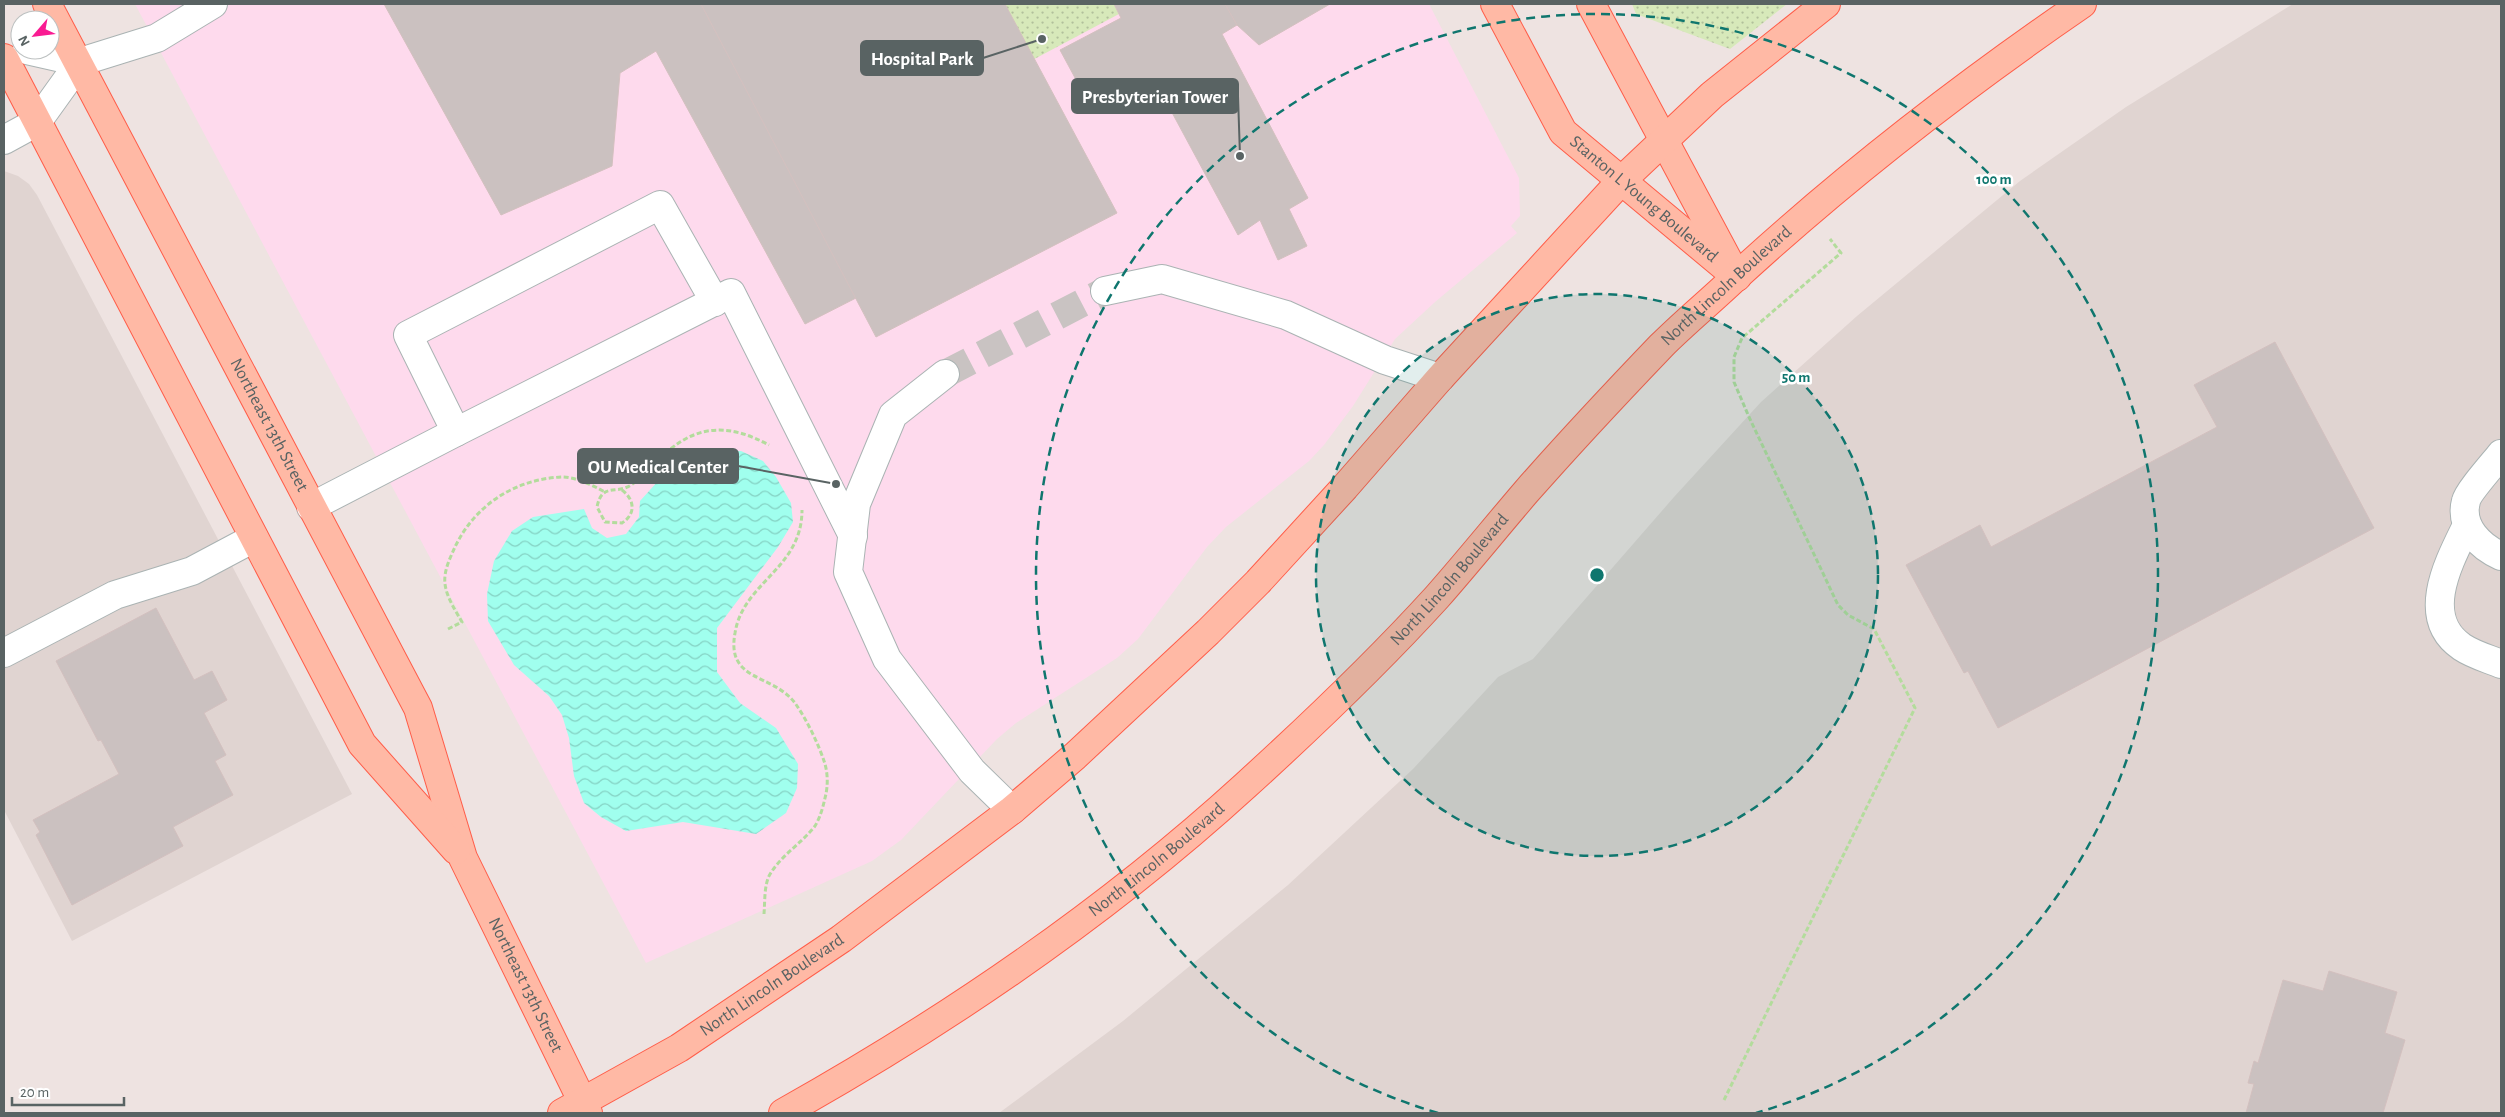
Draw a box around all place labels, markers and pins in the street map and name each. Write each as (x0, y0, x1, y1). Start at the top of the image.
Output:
callout: Hospital Park (861, 41, 983, 75)
callout: Presbyterian Tower (1072, 79, 1238, 113)
callout: OU Medical Center (578, 449, 738, 483)
centre of rings (1588, 566, 1606, 584)

